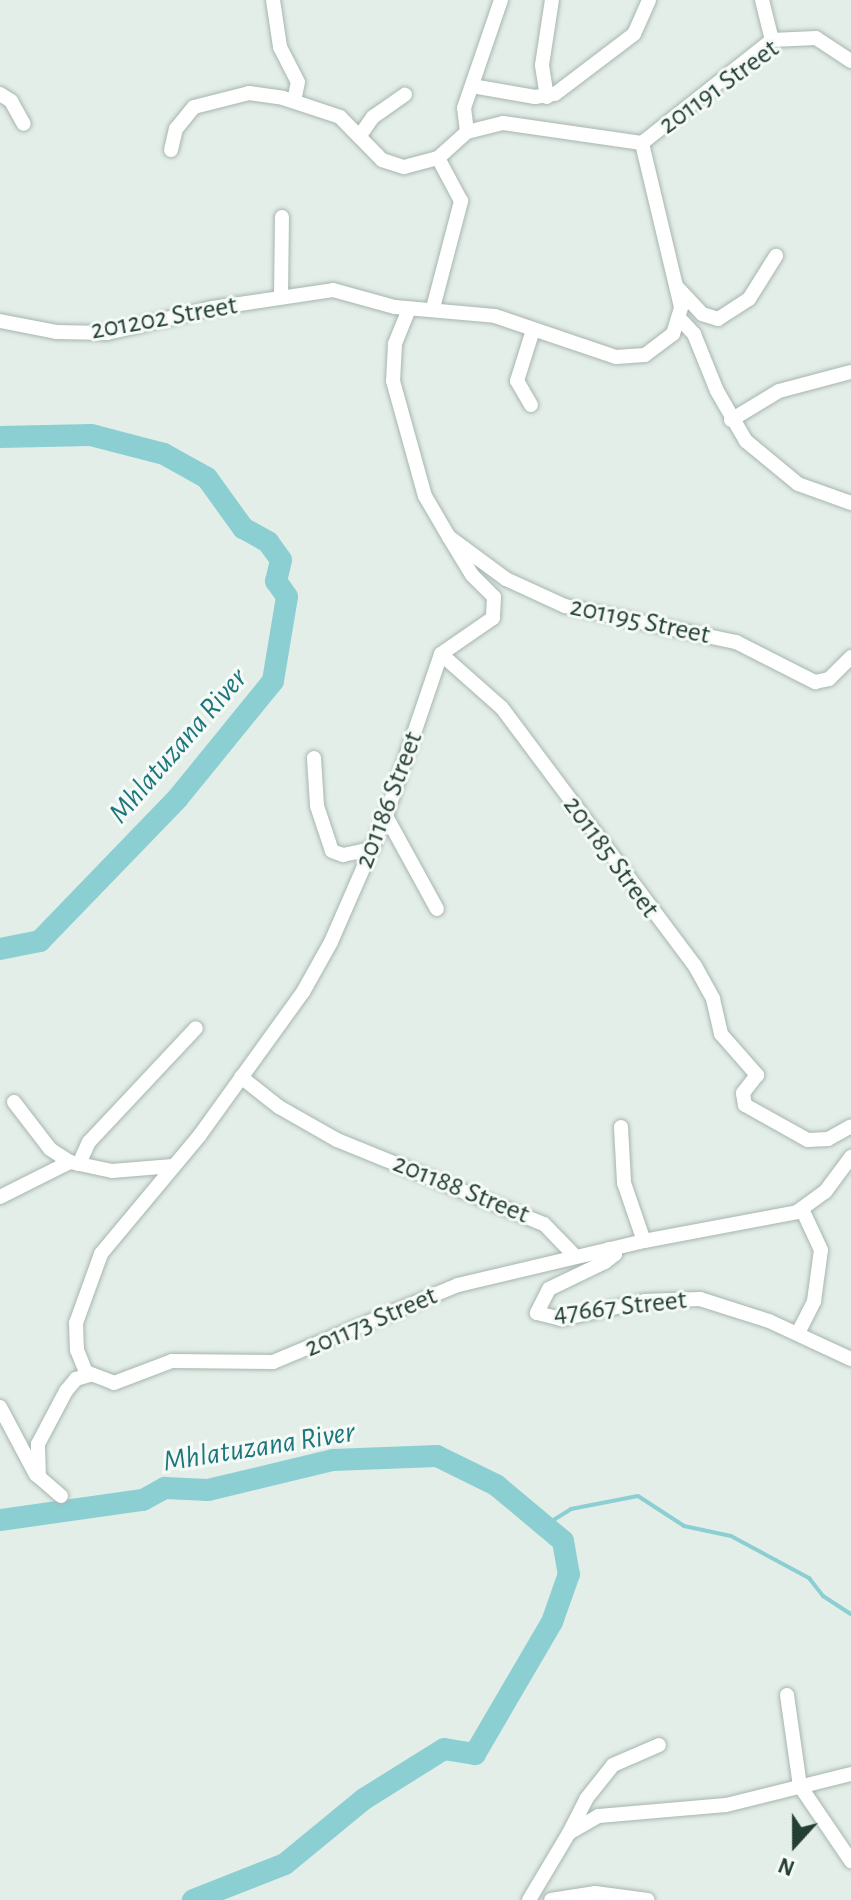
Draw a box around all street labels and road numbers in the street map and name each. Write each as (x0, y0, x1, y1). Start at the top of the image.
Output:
street label: 201191 Street (652, 32, 786, 142)
street label: 201202 Street (88, 289, 240, 347)
street label: 201195 Street (567, 590, 713, 652)
street label: 201186 Street (348, 727, 430, 873)
street label: 201185 Street (556, 790, 666, 924)
street label: 201188 Street (388, 1146, 534, 1232)
street label: 201173 Street (300, 1279, 442, 1365)
street label: 47667 Street (552, 1283, 688, 1331)

